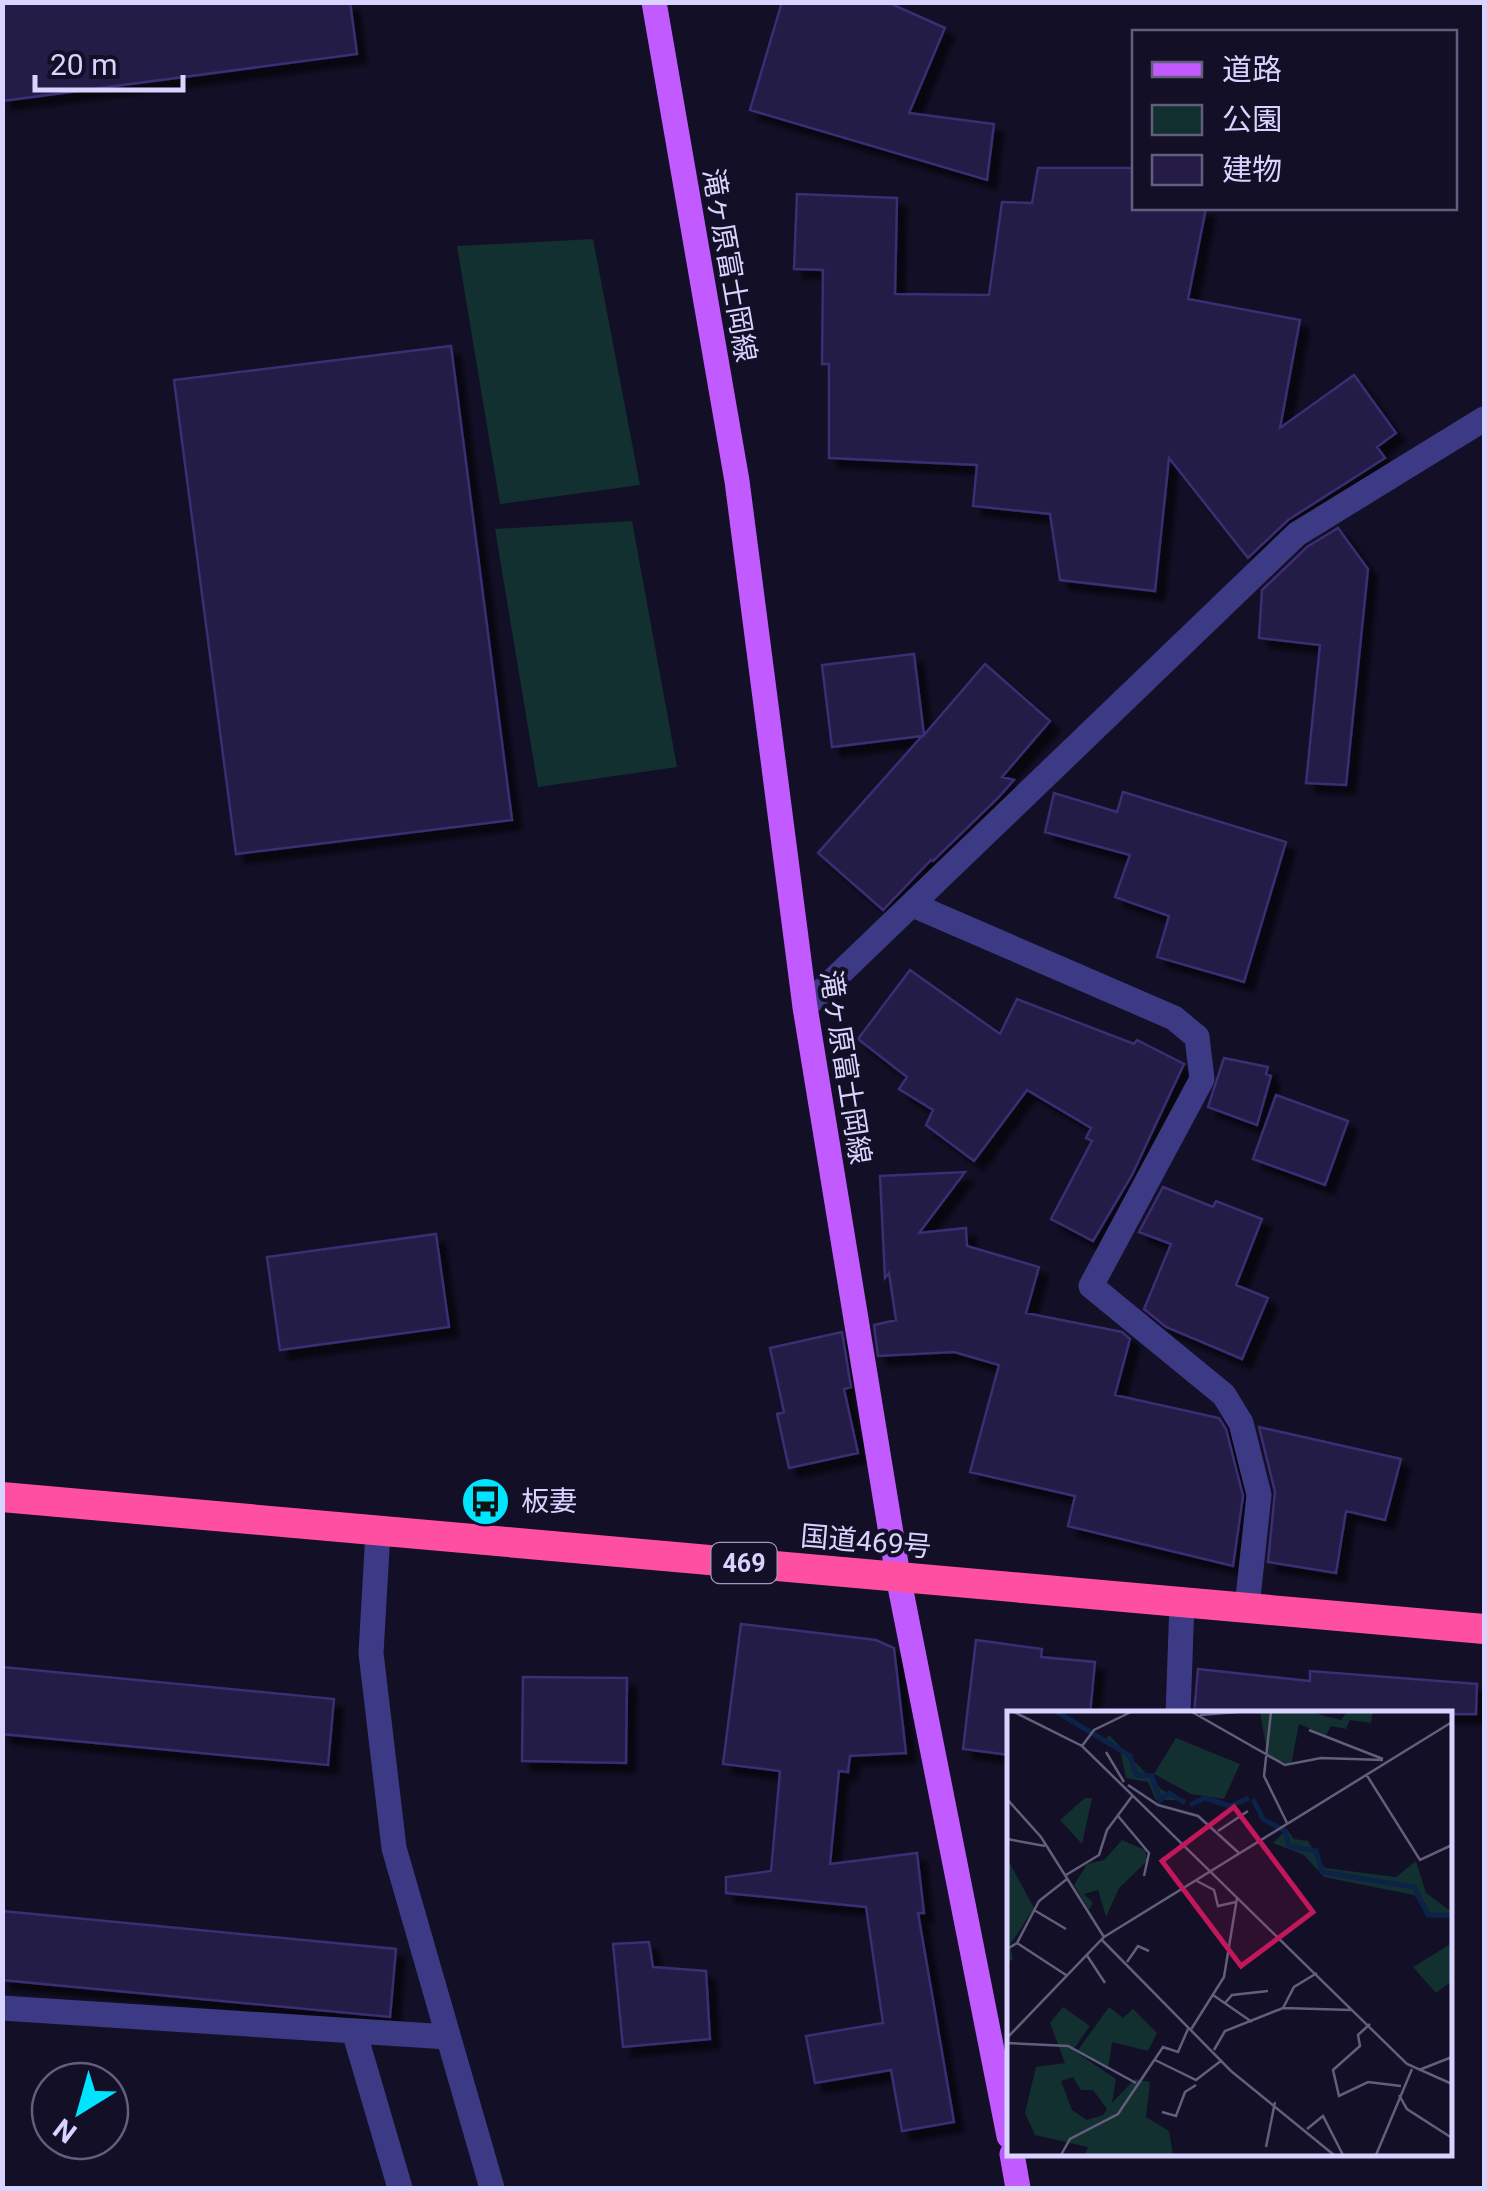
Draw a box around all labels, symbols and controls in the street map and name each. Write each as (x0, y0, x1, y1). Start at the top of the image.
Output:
scale bar (35, 30, 182, 92)
legend (1132, 30, 1457, 210)
text: 20 m (50, 47, 117, 82)
text: 道路 (1222, 52, 1282, 87)
text: 公園 (1222, 102, 1282, 137)
text: 建物 (1222, 152, 1282, 187)
street label: 滝ヶ原富士岡線 (696, 166, 763, 364)
street label: 滝ヶ原富士岡線 (814, 968, 877, 1166)
bus stop icon: 板妻 (460, 1475, 512, 1527)
place label: 板妻 (521, 1485, 577, 1518)
street label: 国道469号 (799, 1519, 933, 1564)
road number: 469 (712, 1543, 776, 1583)
inset map (1007, 1711, 1452, 2156)
north arrow (30, 2061, 130, 2161)
text: N (47, 2111, 83, 2150)

